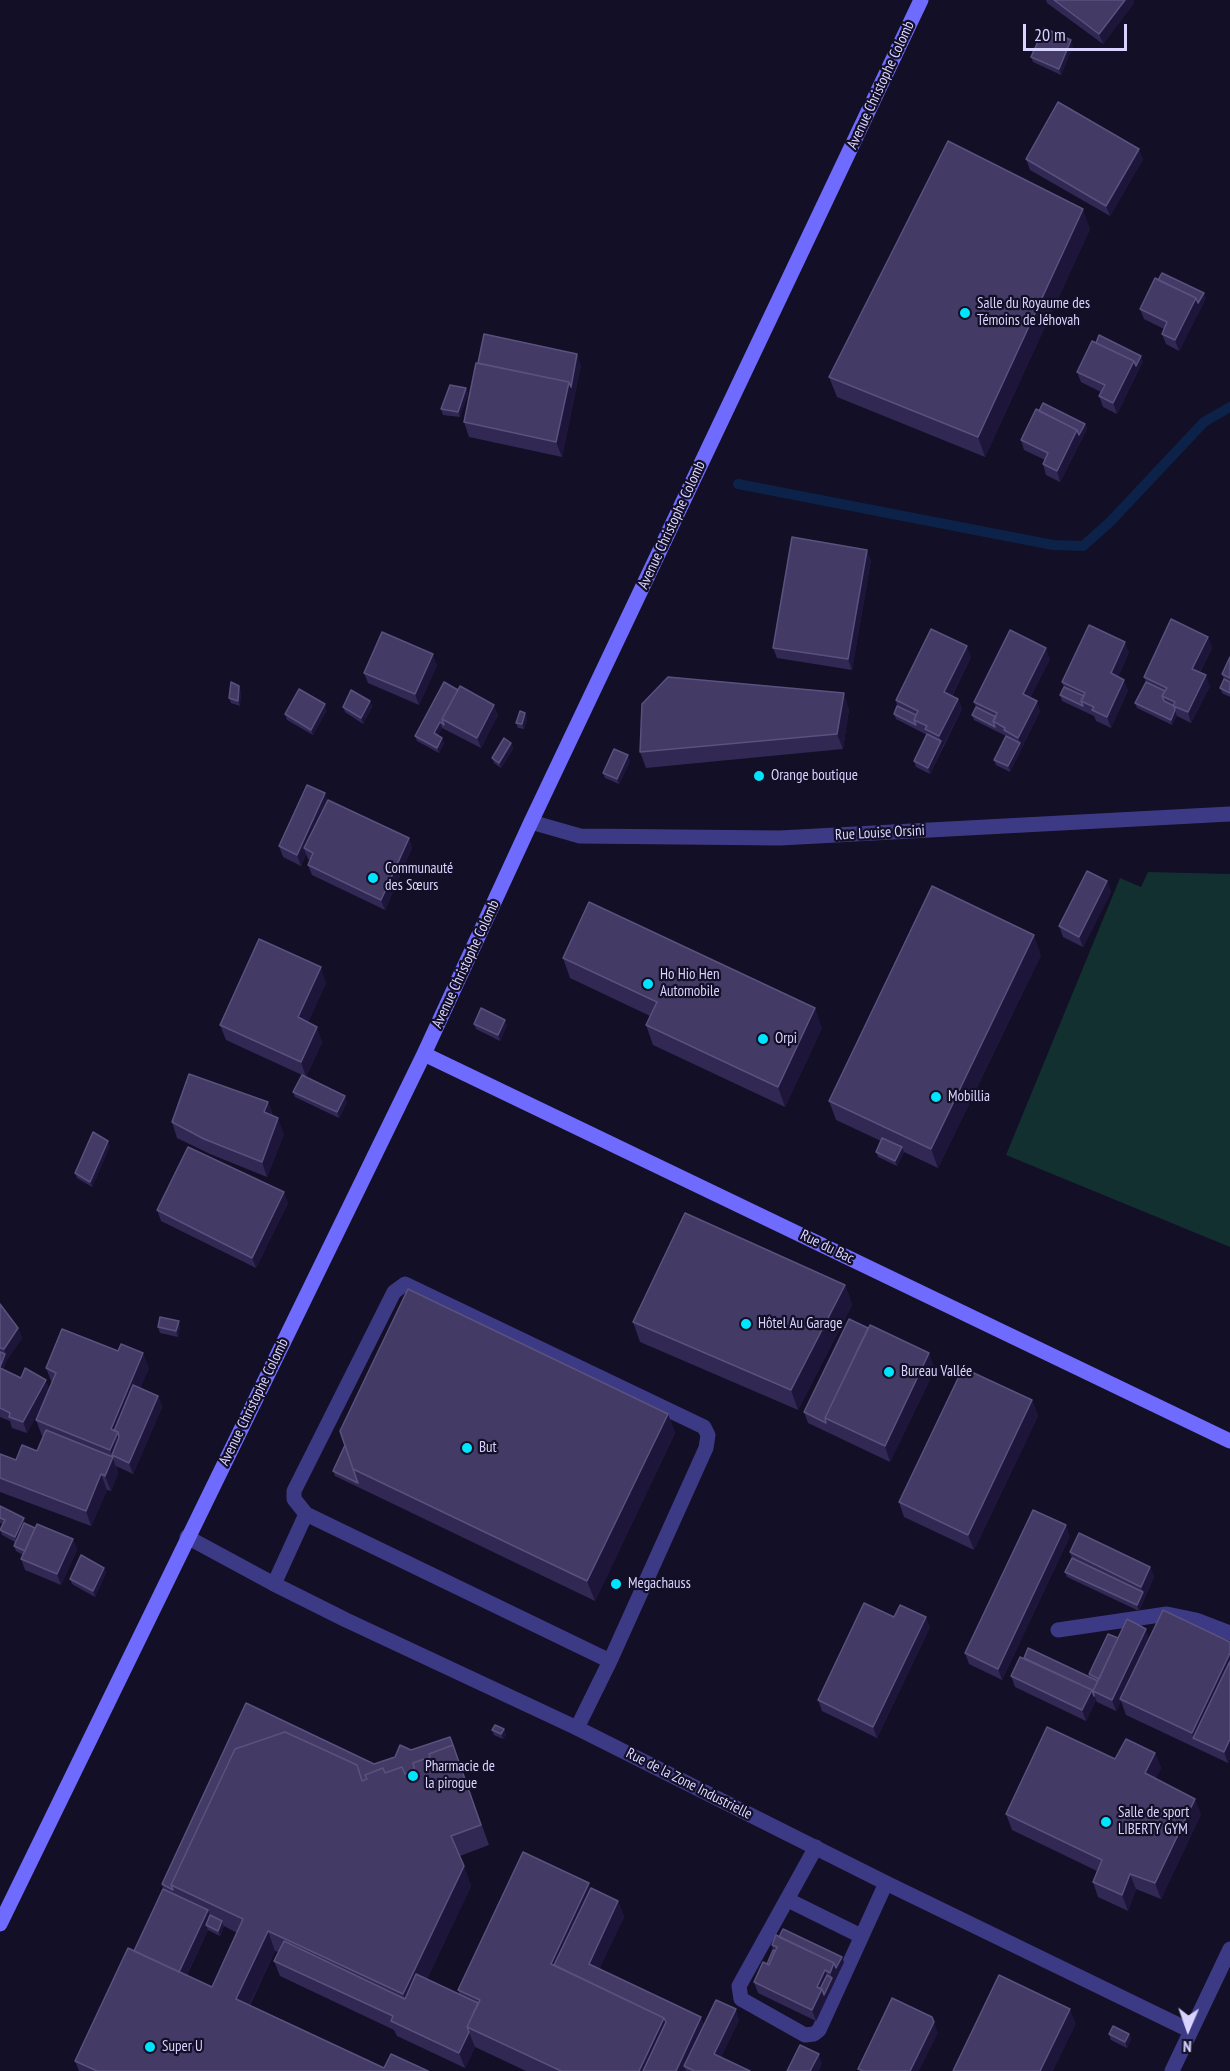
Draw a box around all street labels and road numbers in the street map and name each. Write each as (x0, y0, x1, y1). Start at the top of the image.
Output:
street label: Avenue Christophe Colomb (843, 18, 919, 152)
street label: Avenue Christophe Colomb (634, 458, 710, 592)
street label: Rue Louise Orsini (835, 822, 925, 844)
street label: Avenue Christophe Colomb (428, 897, 504, 1031)
street label: Rue du Bac (797, 1226, 857, 1268)
street label: Avenue Christophe Colomb (215, 1336, 293, 1468)
street label: Rue de la Zone Industrielle (623, 1744, 755, 1824)

